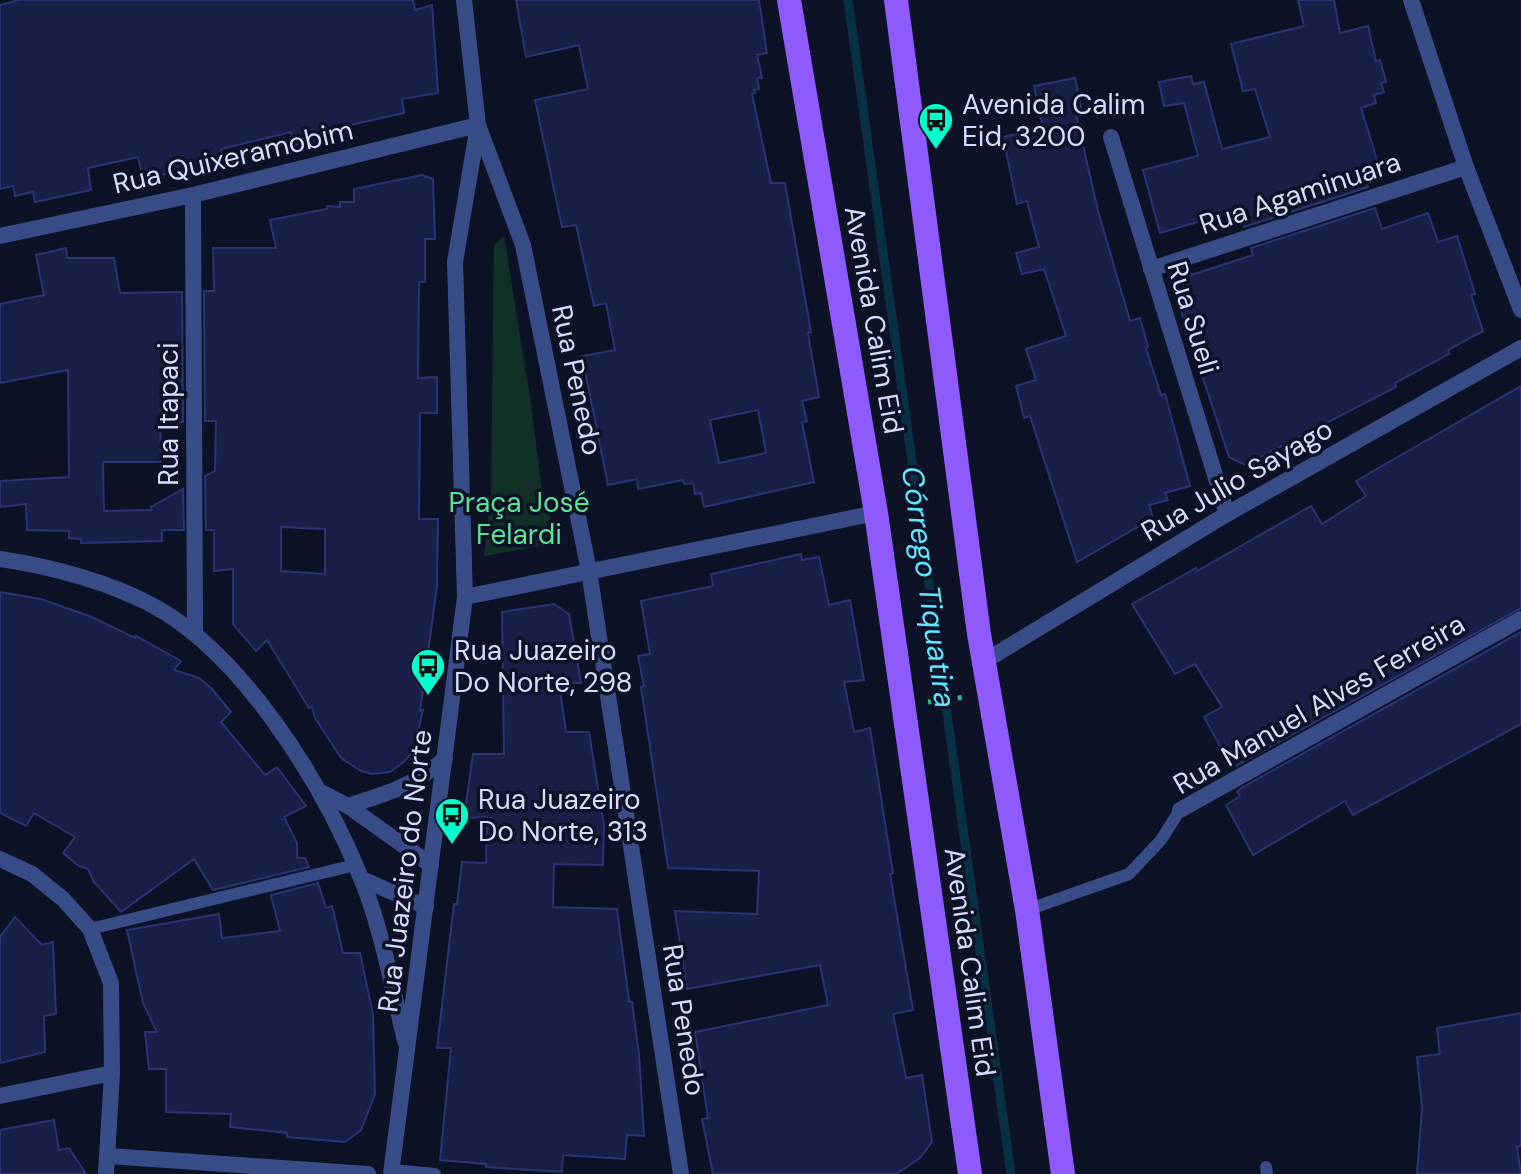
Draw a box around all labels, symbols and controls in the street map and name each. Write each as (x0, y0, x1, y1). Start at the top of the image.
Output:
place label: Avenida Calim Eid, 3200 (962, 86, 1145, 155)
bus stop icon: Avenida Calim Eid, 3200 (917, 101, 955, 151)
street label: Rua Quixeramobim (109, 111, 357, 203)
street label: Rua Agaminuara (1195, 143, 1405, 243)
street label: Avenida Calim Eid (836, 203, 912, 437)
street label: Rua Sueli (1158, 257, 1228, 379)
street label: Rua Penedo (543, 301, 611, 459)
street label: Rua Itapaci (150, 342, 187, 486)
street label: Rua Julio Sayago (1135, 410, 1339, 550)
water label: Córrego Tiquatira (893, 464, 965, 710)
park label: Praça José Felardi (448, 484, 590, 553)
street label: Rua Manuel Alves Ferreira (1166, 605, 1472, 803)
place label: Rua Juazeiro Do Norte, 298 (454, 632, 633, 701)
bus stop icon: Rua Juazeiro Do Norte, 298 (409, 647, 447, 697)
street label: Rua Juazeiro do Norte (369, 728, 441, 1014)
place label: Rua Juazeiro Do Norte, 313 (478, 781, 648, 850)
bus stop icon: Rua Juazeiro Do Norte, 313 (433, 796, 471, 846)
street label: Avenida Calim Eid (936, 845, 1004, 1079)
street label: Rua Penedo (654, 942, 714, 1098)

